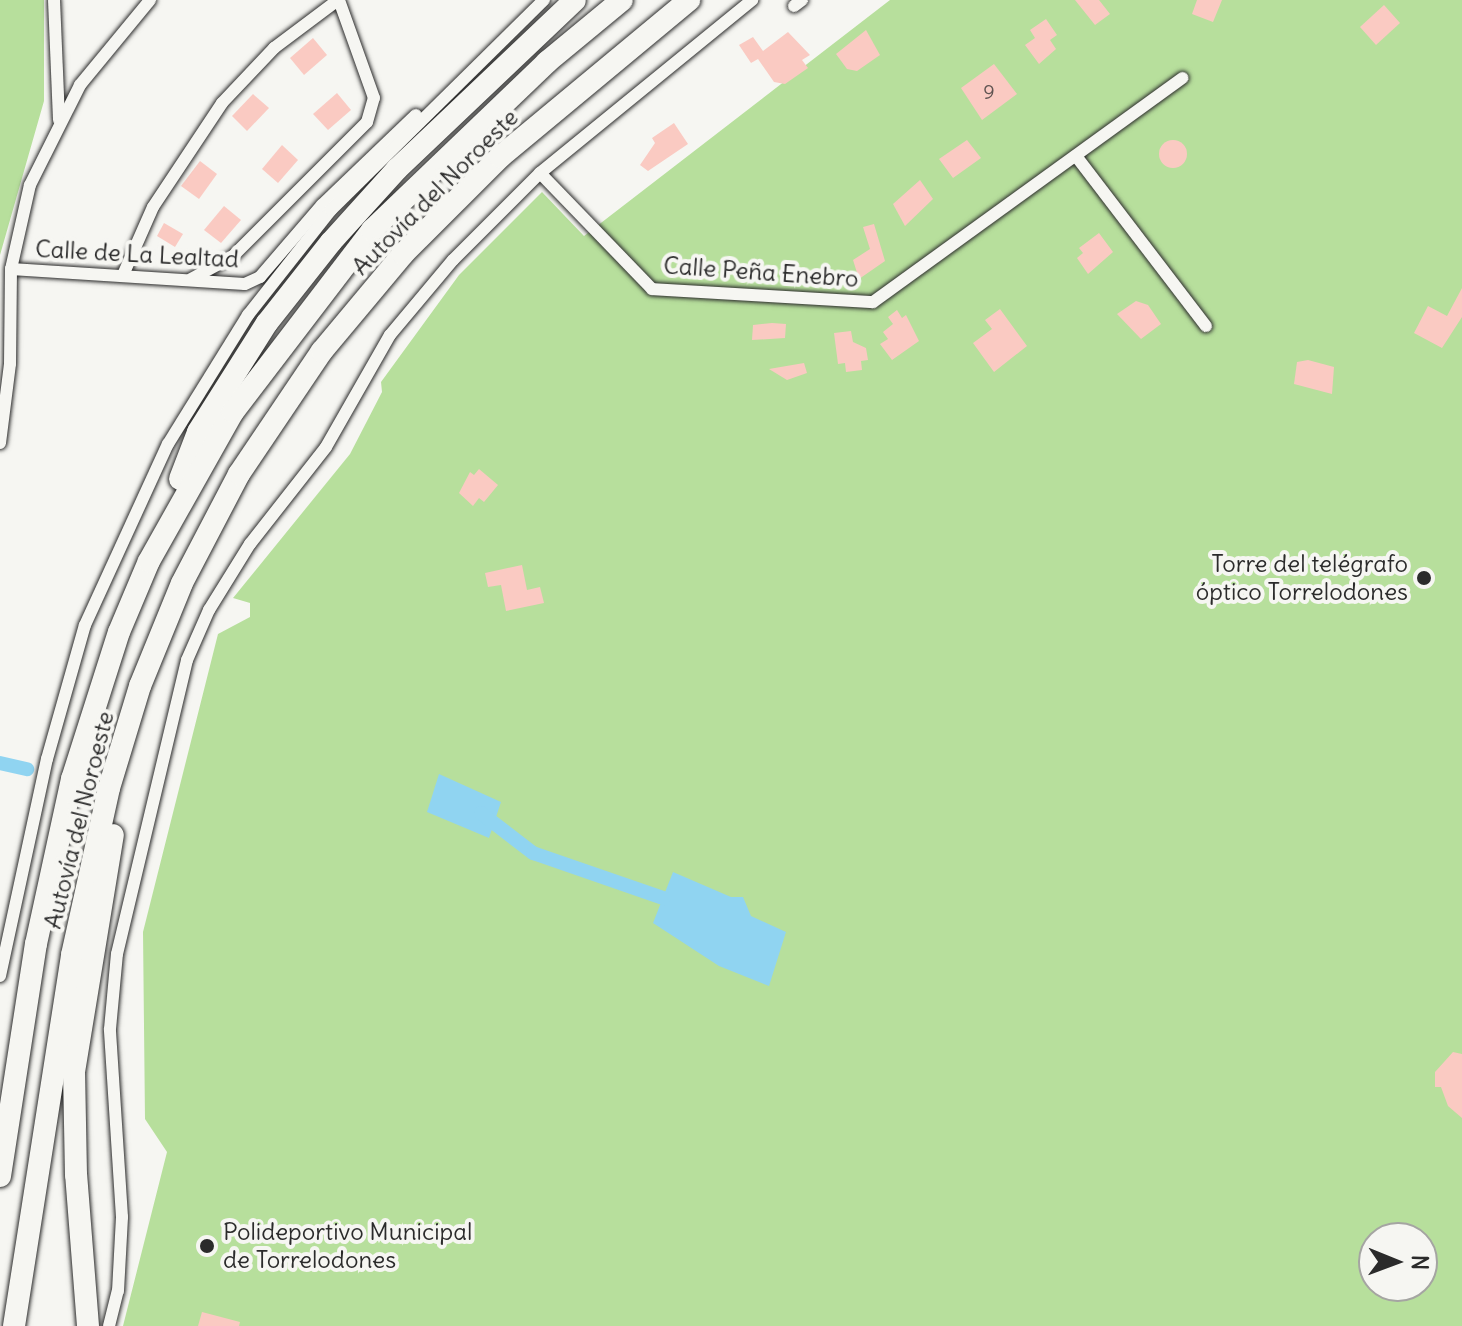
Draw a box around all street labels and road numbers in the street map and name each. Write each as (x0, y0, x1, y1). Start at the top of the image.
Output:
street label: Autovía del Noroeste (346, 103, 524, 281)
street label: Calle de La Lealtad (34, 234, 240, 274)
street label: Calle Peña Enebro (662, 251, 860, 293)
street label: Autovía del Noroeste (38, 708, 120, 932)

